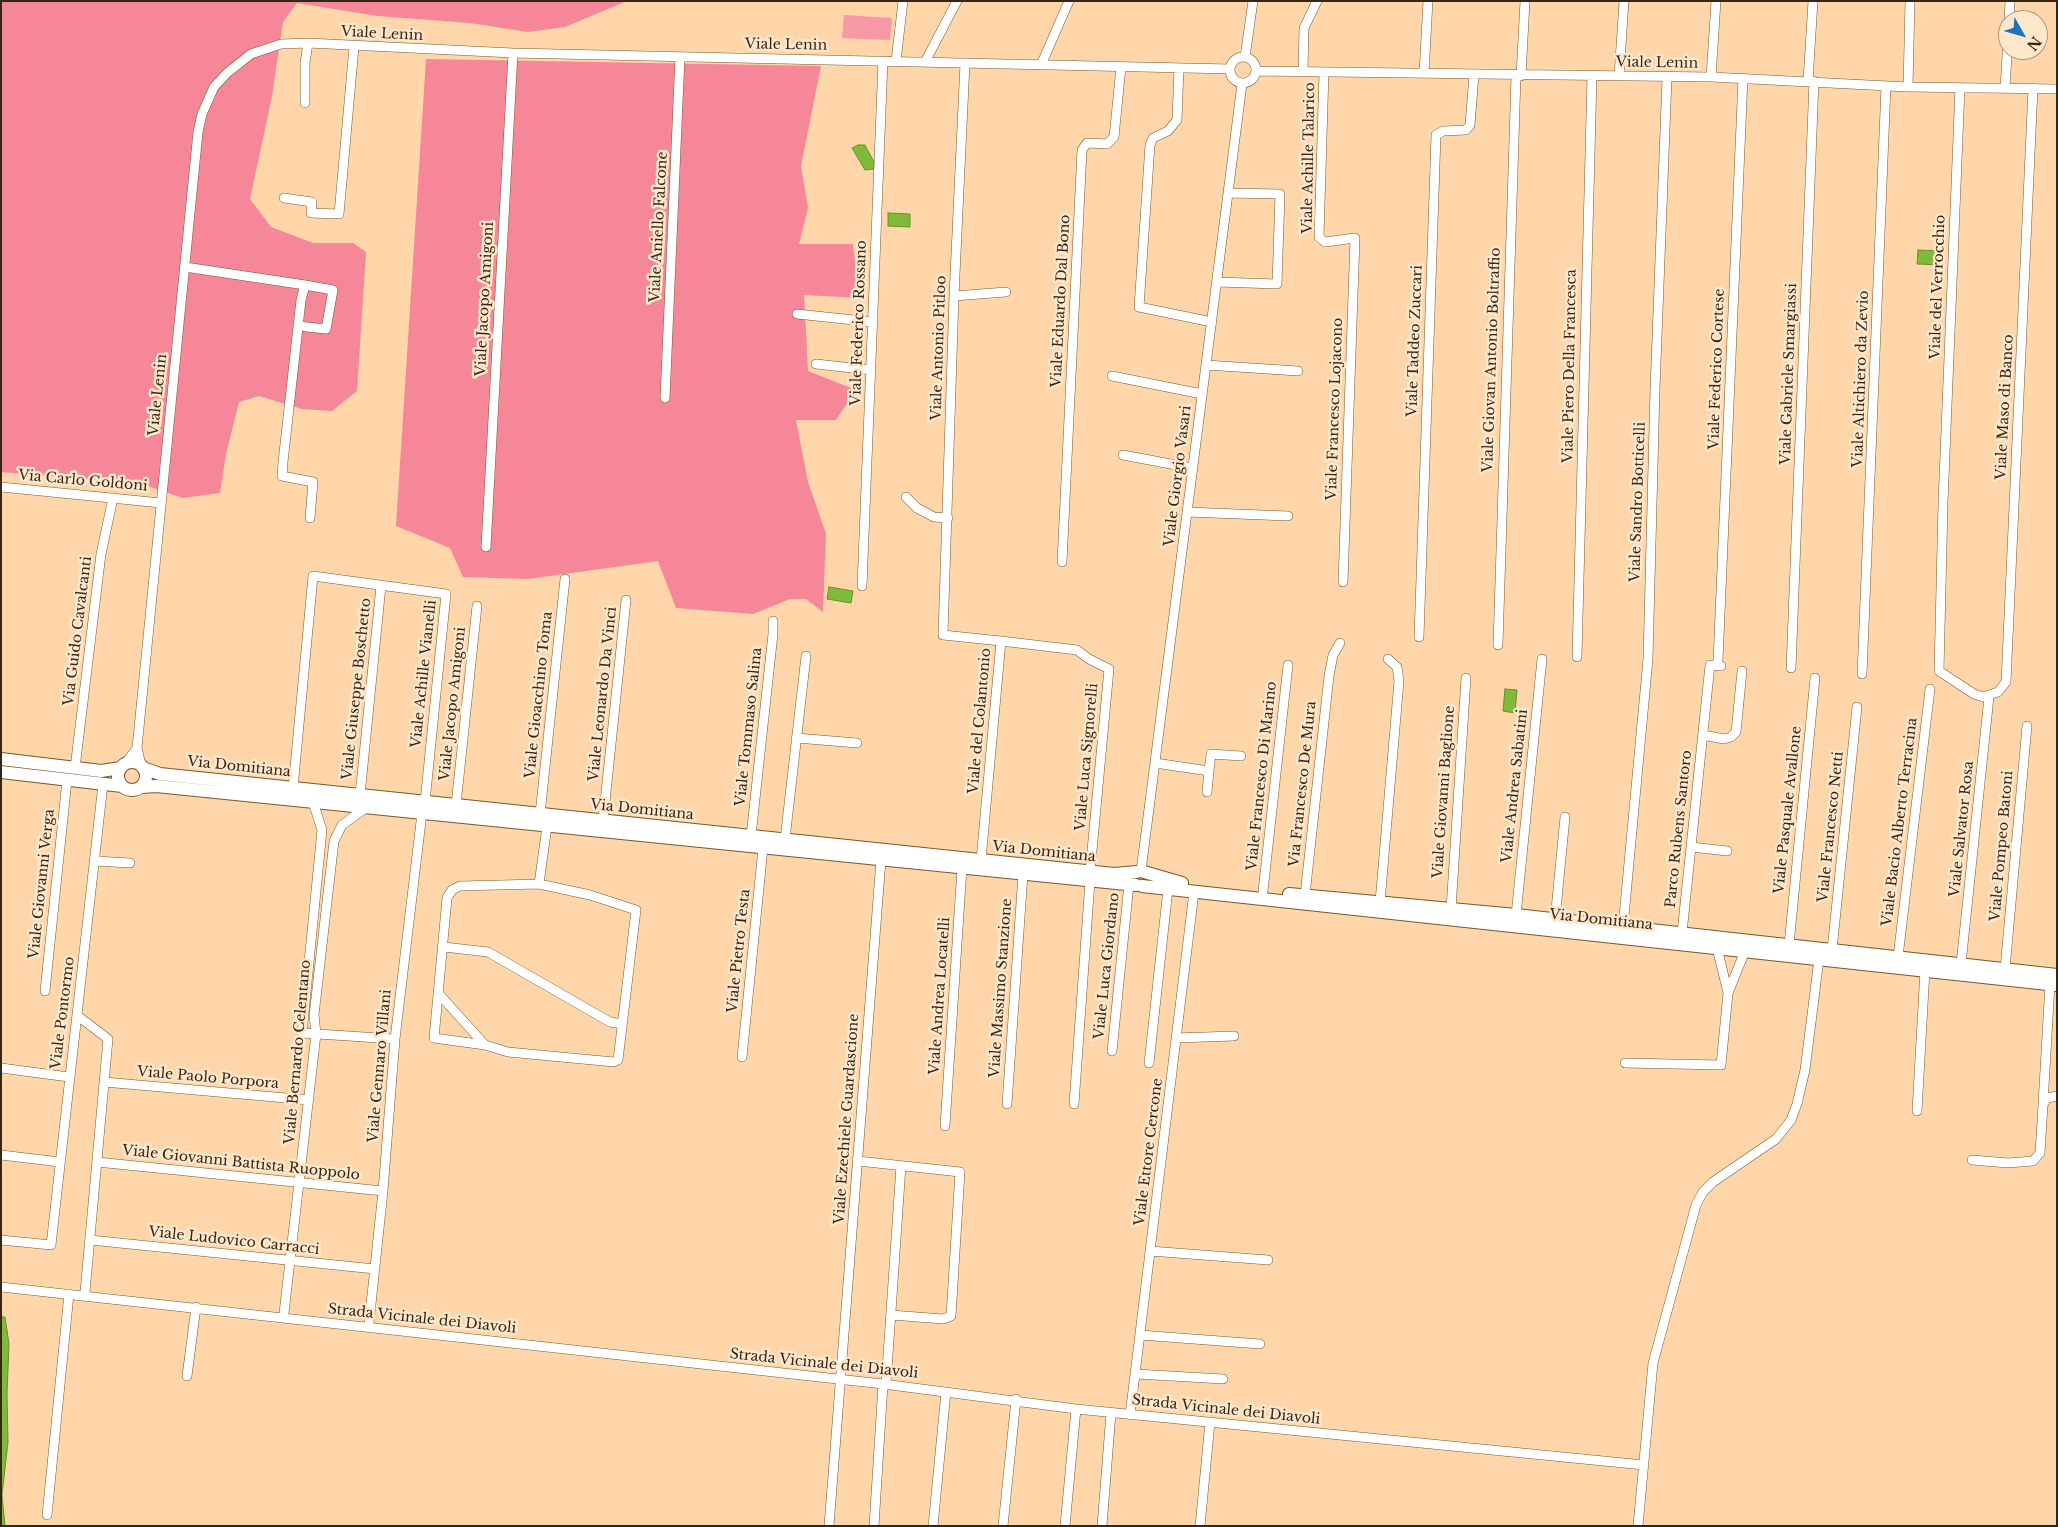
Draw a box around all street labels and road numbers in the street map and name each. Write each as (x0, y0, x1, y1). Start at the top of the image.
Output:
street label: Viale Lenin (340, 23, 424, 45)
street label: Viale Lenin (745, 36, 827, 54)
street label: Viale Lenin (1616, 54, 1698, 72)
street label: Viale Achille Talarico (1299, 82, 1319, 234)
street label: Viale Aniello Falcone (647, 151, 671, 303)
street label: Viale Eduardo Dal Bono (1048, 214, 1074, 388)
street label: Viale del Verrocchio (1927, 214, 1949, 360)
street label: Viale Jacopo Amigoni (473, 221, 497, 377)
street label: Viale Federico Rossano (848, 240, 870, 406)
street label: Viale Giovan Antonio Boltraffio (1480, 247, 1504, 473)
street label: Viale Taddeo Zuccari (1404, 265, 1426, 417)
street label: Viale Piero Della Francesca (1560, 269, 1580, 463)
street label: Viale Antonio Pitloo (928, 275, 950, 421)
street label: Viale Gabriele Smargiassi (1777, 283, 1801, 465)
street label: Viale Federico Cortese (1706, 288, 1728, 450)
street label: Viale Altichiero da Zevio (1850, 290, 1872, 468)
street label: Viale Francesco Lojacono (1323, 317, 1347, 501)
street label: Viale Maso di Banco (1993, 334, 2017, 480)
street label: Viale Lenin (145, 353, 171, 437)
street label: Viale Giorgio Vasari (1161, 404, 1195, 548)
street label: Viale Sandro Botticelli (1627, 422, 1649, 582)
street label: Via Carlo Goldoni (18, 467, 148, 495)
street label: Via Guido Cavalcanti (60, 555, 96, 707)
street label: Viale Giuseppe Boschetto (339, 597, 375, 781)
street label: Viale Achille Vianelli (408, 599, 440, 749)
street label: Viale Leonardo Da Vinci (585, 606, 621, 782)
street label: Viale Gioacchino Toma (522, 611, 556, 779)
street label: Viale Jacopo Amigoni (437, 626, 469, 782)
street label: Viale Tommaso Salina (732, 647, 766, 807)
street label: Viale del Colantonio (965, 647, 995, 795)
street label: Viale Francesco Di Marino (1244, 680, 1280, 872)
street label: Viale Luca Signorelli (1072, 682, 1102, 832)
street label: Via Francesco De Mura (1286, 700, 1320, 868)
street label: Viale Giovanni Baglione (1430, 705, 1458, 879)
street label: Viale Andrea Sabatini (1499, 708, 1531, 864)
street label: Viale Bacio Alberto Terracina (1879, 717, 1921, 927)
street label: Viale Pasquale Avallone (1771, 725, 1805, 895)
street label: Parco Rubens Santoro (1662, 749, 1696, 909)
street label: Viale Francesco Netti (1815, 751, 1847, 903)
street label: Via Domitiana (186, 753, 292, 781)
street label: Viale Salvator Rosa (1947, 760, 1977, 898)
street label: Viale Pompeo Batoni (1987, 770, 2017, 922)
street label: Via Domitiana (589, 796, 695, 824)
street label: Viale Giovanni Verga (26, 808, 58, 960)
street label: Via Domitiana (991, 838, 1097, 866)
street label: Viale Pietro Testa (724, 888, 754, 1014)
street label: Viale Luca Giordano (1091, 892, 1123, 1040)
street label: Viale Massimo Stanzione (986, 898, 1016, 1078)
street label: Via Domitiana (1548, 906, 1654, 934)
street label: Viale Andrea Locatelli (926, 917, 954, 1075)
street label: Viale Pontormo (48, 956, 78, 1070)
street label: Viale Bernardo Celentano (282, 959, 314, 1145)
street label: Viale Gennaro Villani (365, 989, 395, 1143)
street label: Viale Ezechiele Guardascione (831, 1013, 863, 1225)
street label: Viale Paolo Porpora (136, 1063, 280, 1093)
street label: Viale Ettore Cercone (1132, 1077, 1166, 1227)
street label: Viale Giovanni Battista Ruoppolo (121, 1142, 361, 1184)
street label: Viale Ludovico Carracci (148, 1224, 320, 1258)
street label: Strada Vicinale dei Diavoli (327, 1301, 517, 1337)
street label: Strada Vicinale dei Diavoli (729, 1346, 919, 1382)
street label: Strada Vicinale dei Diavoli (1131, 1392, 1321, 1428)

